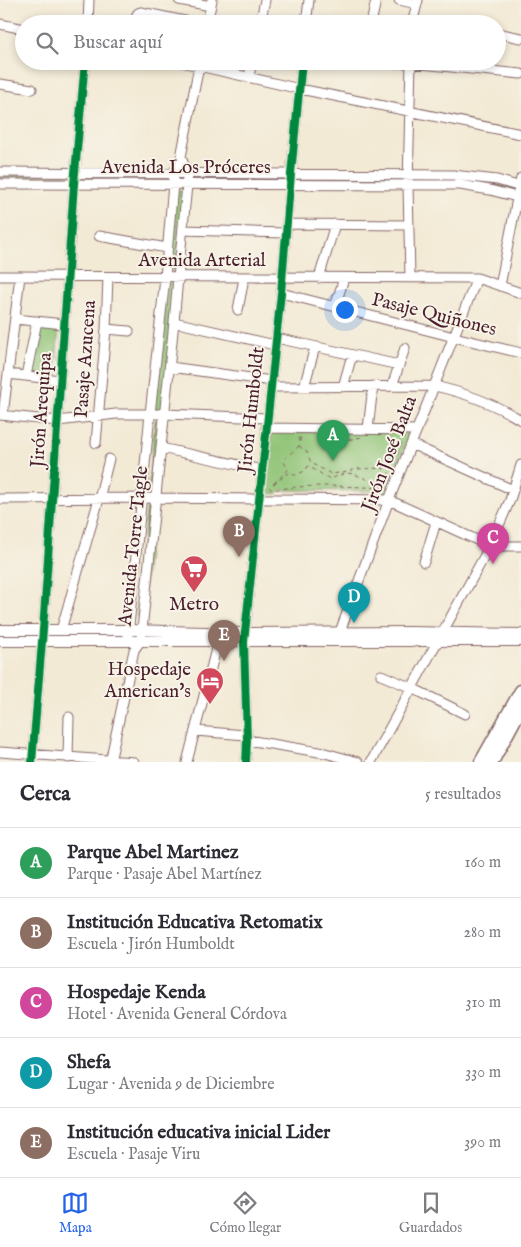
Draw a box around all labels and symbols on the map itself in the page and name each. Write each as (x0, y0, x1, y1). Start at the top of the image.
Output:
street label: Avenida Los Próceres (100, 156, 271, 180)
street label: Avenida Arterial (137, 249, 267, 273)
street label: Pasaje Quiñones (369, 288, 499, 342)
your location (332, 297, 358, 323)
street label: Pasaje Azucena (70, 299, 102, 419)
street label: Jirón Humboldt (233, 345, 271, 476)
street label: Jirón Arequipa (26, 351, 58, 470)
street label: Jirón José Balta (356, 392, 423, 517)
pin: A (317, 420, 349, 461)
street label: Avenida Torre Tagle (114, 464, 154, 628)
pin: B (223, 516, 255, 557)
pin: C (477, 523, 509, 564)
supermarket icon: Metro (179, 554, 209, 593)
pin: D (338, 582, 370, 623)
place label: Metro (169, 593, 219, 617)
pin: E (208, 620, 240, 661)
place label: Hospedaje American's (104, 658, 191, 704)
hotel icon: Hospedaje American's (195, 666, 225, 705)

